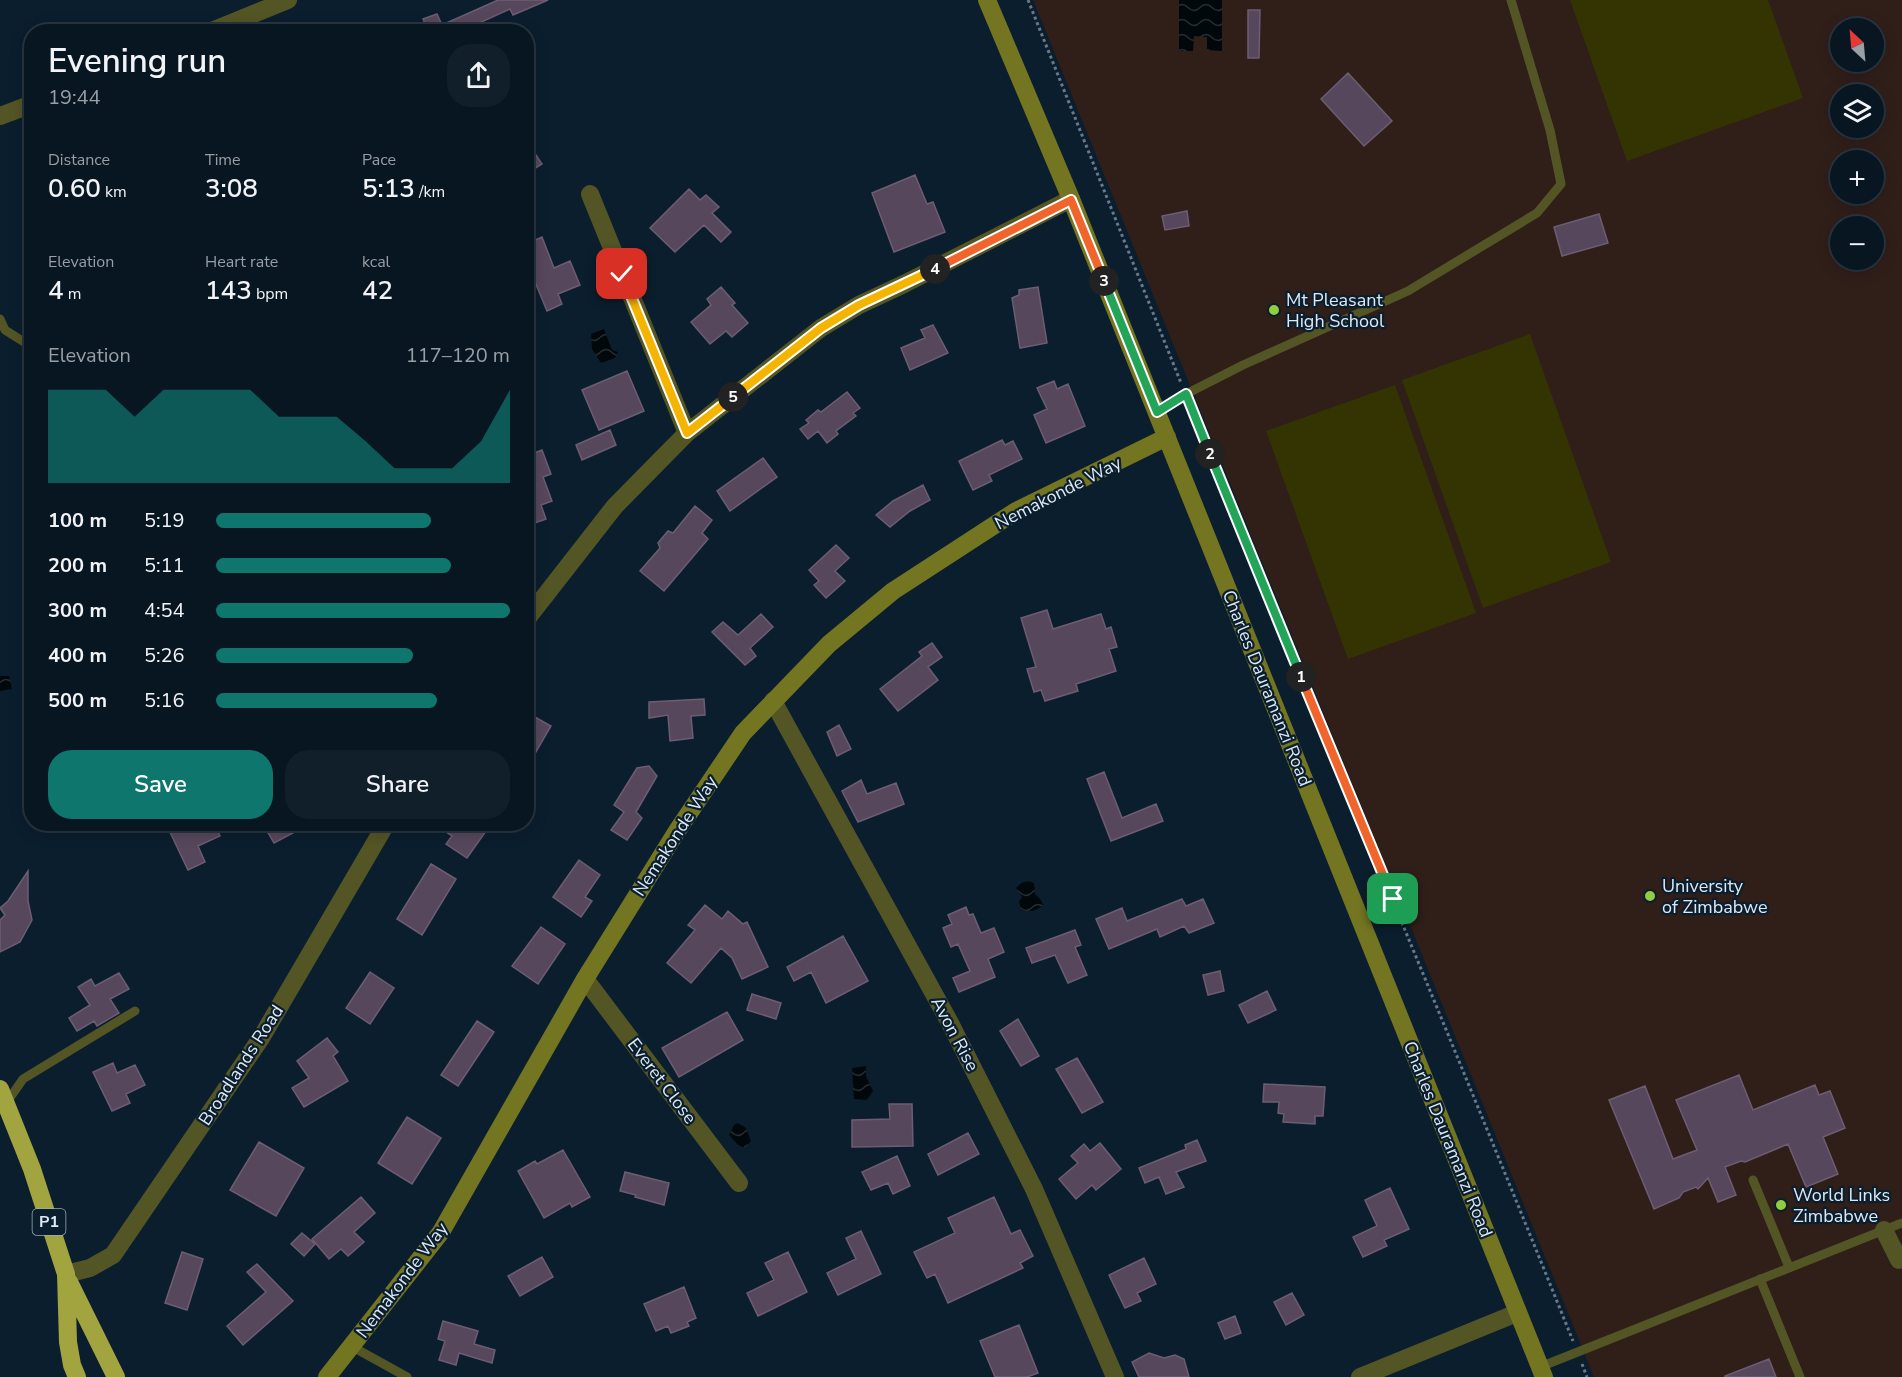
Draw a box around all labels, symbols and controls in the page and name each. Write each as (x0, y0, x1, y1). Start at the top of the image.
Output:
north arrow (1830, 18, 1884, 72)
map controls (1830, 18, 1884, 270)
text: Evening run (48, 39, 226, 84)
button: share (447, 44, 510, 107)
text: 19:44 (48, 84, 101, 111)
button: layers (1830, 84, 1884, 138)
text: Distance (48, 149, 110, 171)
text: Time (205, 149, 241, 171)
text: Pace (362, 149, 396, 171)
button: + (1830, 150, 1884, 204)
text: 0.60 (48, 171, 101, 206)
text: 3:08 (205, 171, 258, 206)
text: 5:13 (362, 171, 415, 206)
text: km (101, 181, 127, 203)
text: /km (415, 181, 445, 203)
button: − (1830, 216, 1884, 270)
pin (596, 248, 647, 299)
text: Elevation (48, 251, 114, 273)
text: Heart rate (205, 251, 278, 273)
text: kcal (362, 251, 390, 273)
pin: 4 (920, 254, 950, 284)
icon: check (605, 257, 638, 290)
text: 4 (930, 258, 940, 280)
pin: 3 (1089, 266, 1119, 296)
text: 3 (1099, 270, 1109, 292)
text: 4 (48, 273, 64, 308)
text: 143 (205, 273, 252, 308)
text: 42 (362, 273, 393, 308)
text: m (64, 283, 81, 305)
text: bpm (252, 283, 288, 305)
place label: Mt Pleasant High School (1286, 288, 1385, 333)
marker: Mt Pleasant High School (1267, 303, 1281, 317)
text: Elevation (48, 342, 131, 369)
text: 117–120 m (406, 342, 510, 369)
pin: 5 (718, 382, 748, 412)
text: 5 (728, 386, 738, 408)
pin: 2 (1195, 439, 1225, 469)
text: 2 (1205, 443, 1215, 465)
street label: Nemakonde Way (991, 450, 1126, 535)
text: 100 m (48, 507, 107, 534)
text: 5:19 (144, 507, 185, 534)
text: 200 m (48, 552, 107, 579)
text: 5:11 (144, 552, 185, 579)
street label: Charles Dauramanzi Road (1217, 586, 1317, 790)
text: 300 m (48, 597, 107, 624)
text: 4:54 (144, 597, 185, 624)
text: 400 m (48, 642, 107, 669)
text: 5:26 (144, 642, 185, 669)
pin: 1 (1286, 662, 1316, 692)
text: 1 (1296, 666, 1306, 688)
text: 500 m (48, 687, 107, 714)
text: 5:16 (144, 687, 185, 714)
button: Save (48, 750, 273, 819)
button: Share (285, 750, 510, 819)
street label: Nemakonde Way (627, 771, 723, 901)
pin (1367, 873, 1418, 924)
place label: University of Zimbabwe (1662, 874, 1768, 919)
icon: arrive (1376, 882, 1409, 915)
marker: University of Zimbabwe (1643, 889, 1657, 903)
street label: Avon Rise (925, 993, 985, 1075)
street label: Broadlands Road (193, 1000, 289, 1130)
street label: Everet Close (622, 1033, 702, 1129)
street label: Charles Dauramanzi Road (1398, 1037, 1498, 1241)
place label: World Links Zimbabwe (1793, 1183, 1890, 1228)
marker: World Links Zimbabwe (1774, 1198, 1788, 1212)
road number: P1 (32, 1209, 66, 1235)
street label: Nemakonde Way (351, 1217, 454, 1343)

